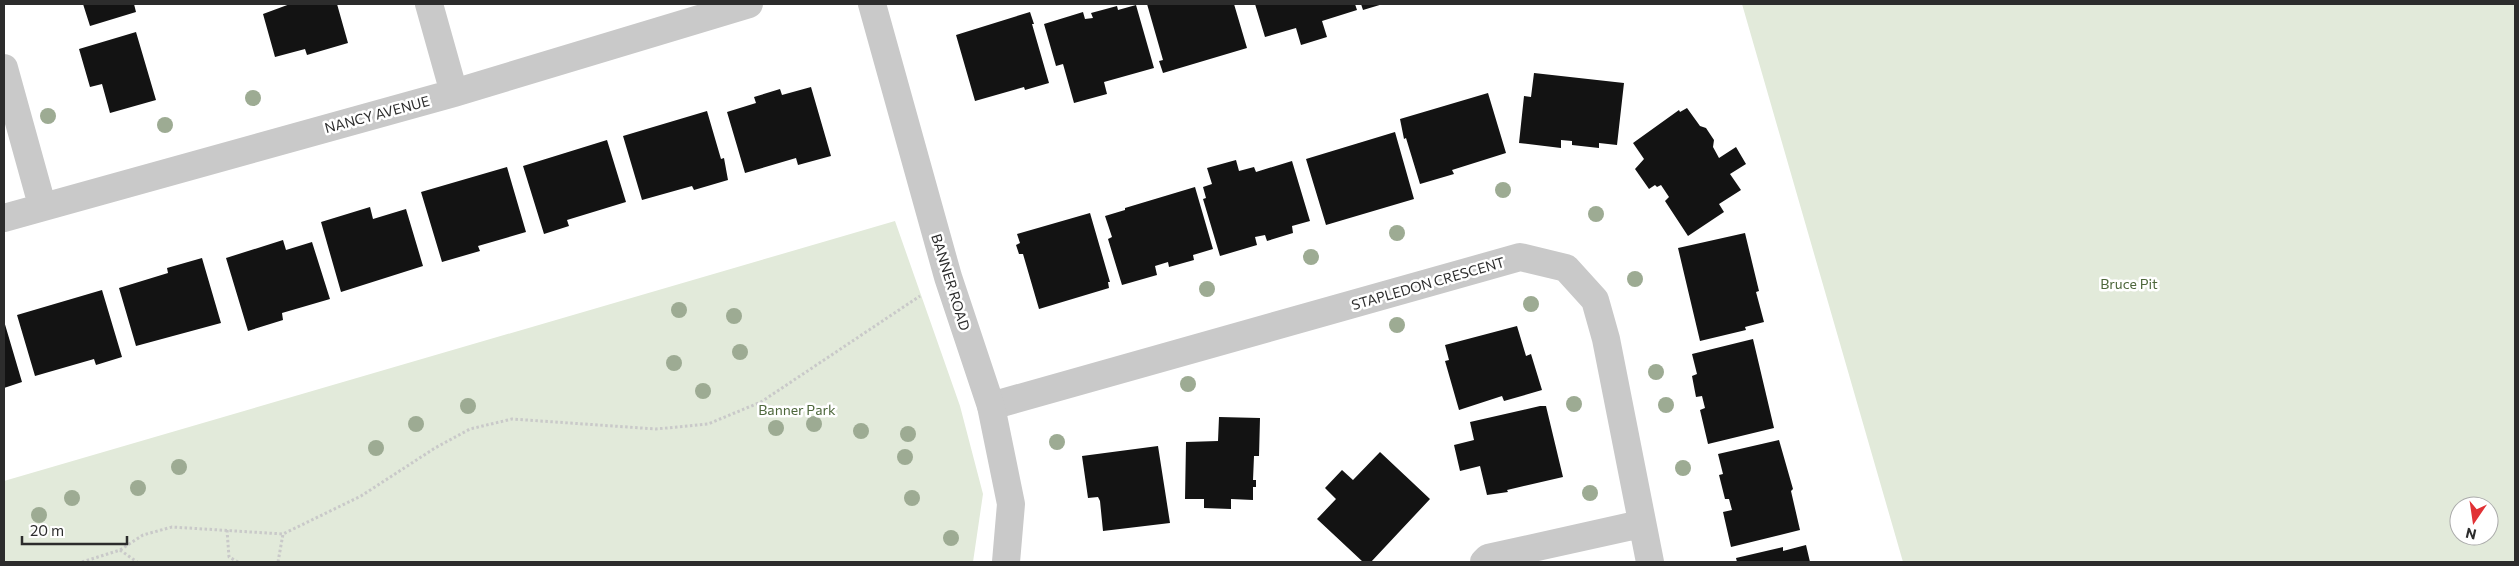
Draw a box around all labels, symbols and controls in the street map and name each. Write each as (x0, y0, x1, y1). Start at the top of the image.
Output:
street label: NANCY AVENUE (323, 92, 431, 136)
street label: BANNER ROAD (928, 232, 974, 332)
street label: STAPLEDON CRESCENT (1349, 253, 1507, 313)
park label: Bruce Pit (2100, 275, 2158, 292)
park label: Banner Park (758, 401, 836, 418)
north arrow (2449, 496, 2499, 546)
scale bar (22, 514, 128, 546)
text: 20 m (30, 521, 64, 539)
text: N (2464, 525, 2478, 544)

